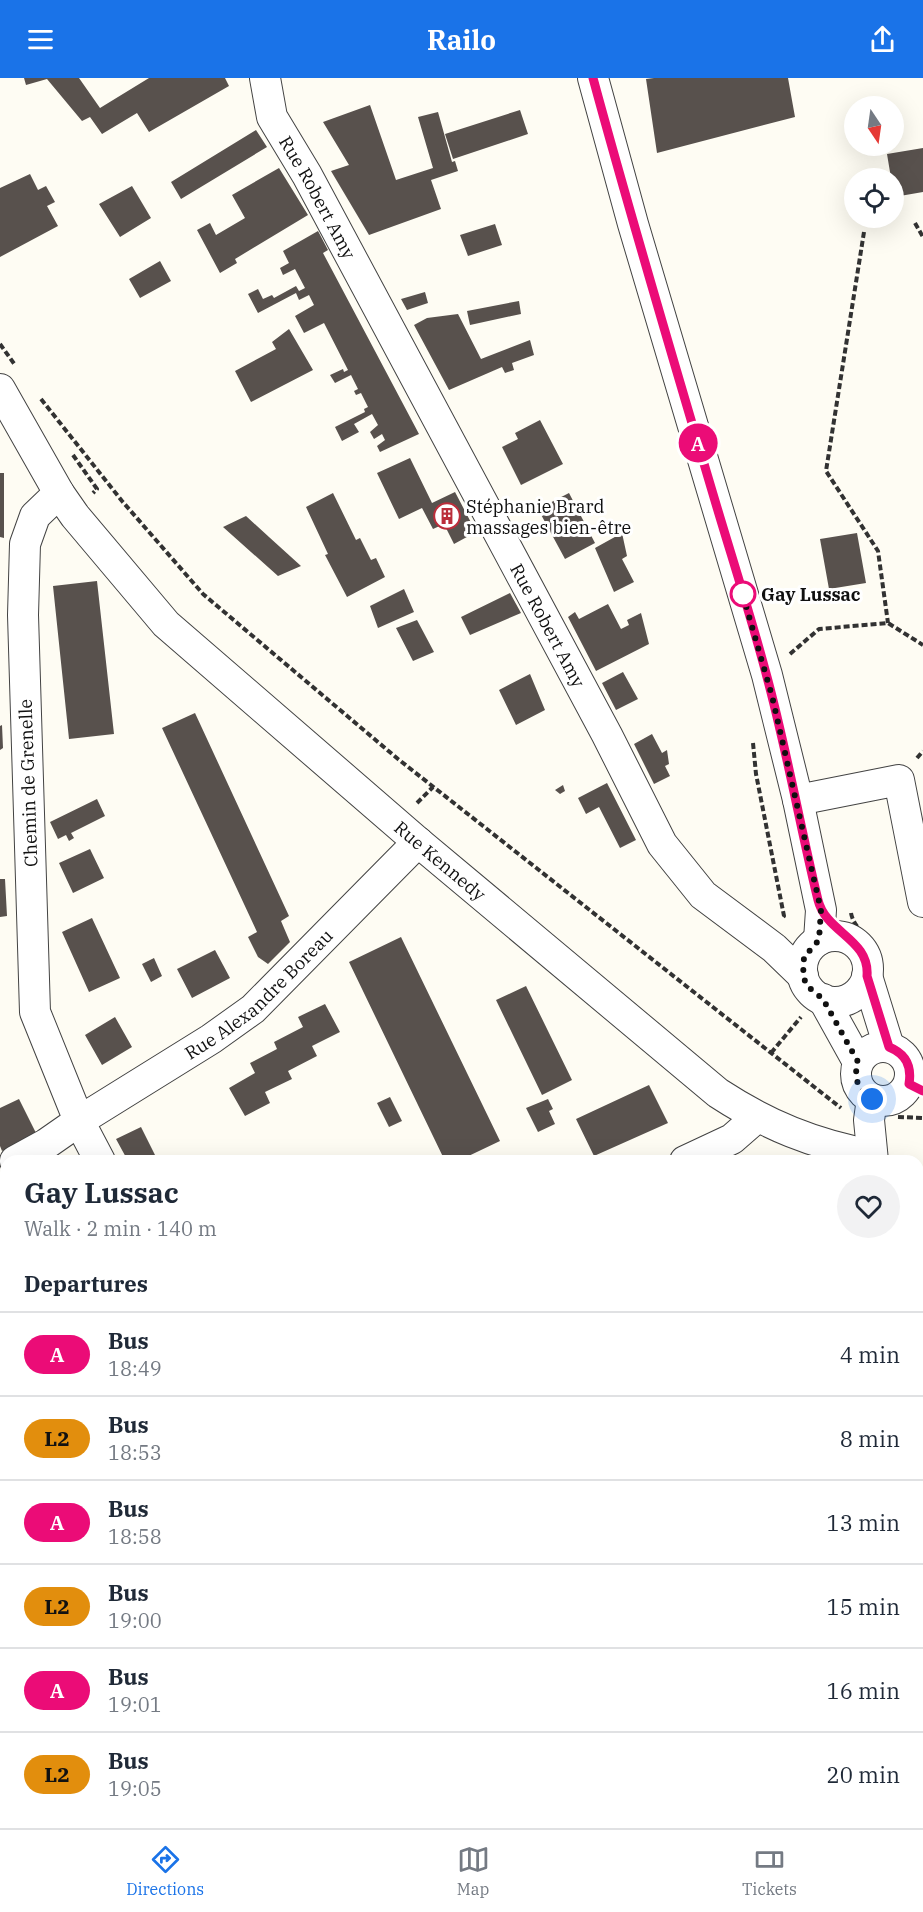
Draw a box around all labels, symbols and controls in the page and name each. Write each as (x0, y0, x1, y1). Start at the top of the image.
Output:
text: Railo (427, 22, 496, 57)
icon: menu (24, 23, 57, 56)
icon: share (866, 23, 899, 56)
north arrow (844, 96, 904, 156)
map controls (844, 96, 904, 228)
street label: Rue Robert Amy (274, 131, 361, 263)
button: locate (844, 168, 904, 228)
line badge: A (678, 424, 718, 463)
text: A (691, 429, 705, 457)
place label: Stéphanie Brard massages bien-être (466, 495, 631, 539)
building icon: Stéphanie Brard massages bien-être (432, 501, 462, 531)
street label: Rue Robert Amy (506, 559, 591, 691)
marker: Gay Lussac (730, 581, 756, 607)
place label: Gay Lussac (761, 583, 861, 606)
street label: Chemin de Grenelle (14, 699, 42, 867)
street label: Rue Kennedy (390, 815, 491, 906)
street label: Rue Alexandre Boreau (180, 924, 337, 1064)
your location (857, 1084, 887, 1114)
text: Gay Lussac (24, 1174, 179, 1211)
button: heart (837, 1175, 900, 1238)
text: Walk · 2 min · 140 m (24, 1215, 217, 1242)
text: Departures (24, 1269, 148, 1298)
text: Bus (108, 1326, 149, 1355)
text: A (50, 1340, 64, 1368)
text: 4 min (840, 1340, 900, 1369)
text: 18:49 (108, 1355, 162, 1382)
text: Bus (108, 1410, 149, 1439)
text: L2 (44, 1424, 70, 1452)
text: 8 min (840, 1424, 900, 1453)
text: 18:53 (108, 1439, 162, 1466)
text: Bus (108, 1494, 149, 1523)
text: A (50, 1508, 64, 1536)
text: 13 min (827, 1508, 900, 1537)
text: 18:58 (108, 1523, 162, 1550)
text: Bus (108, 1578, 149, 1607)
text: L2 (44, 1592, 70, 1620)
text: 15 min (827, 1592, 900, 1621)
text: 19:00 (108, 1607, 162, 1634)
text: Bus (108, 1662, 149, 1691)
text: A (50, 1676, 64, 1704)
text: 16 min (827, 1676, 900, 1705)
text: 19:01 (108, 1691, 162, 1718)
text: Bus (108, 1746, 149, 1775)
text: L2 (44, 1760, 70, 1788)
text: 20 min (827, 1760, 900, 1789)
text: 19:05 (108, 1775, 162, 1802)
tab: Directions (126, 1843, 204, 1899)
tab: Map (457, 1843, 490, 1899)
tab: Tickets (742, 1843, 797, 1899)

